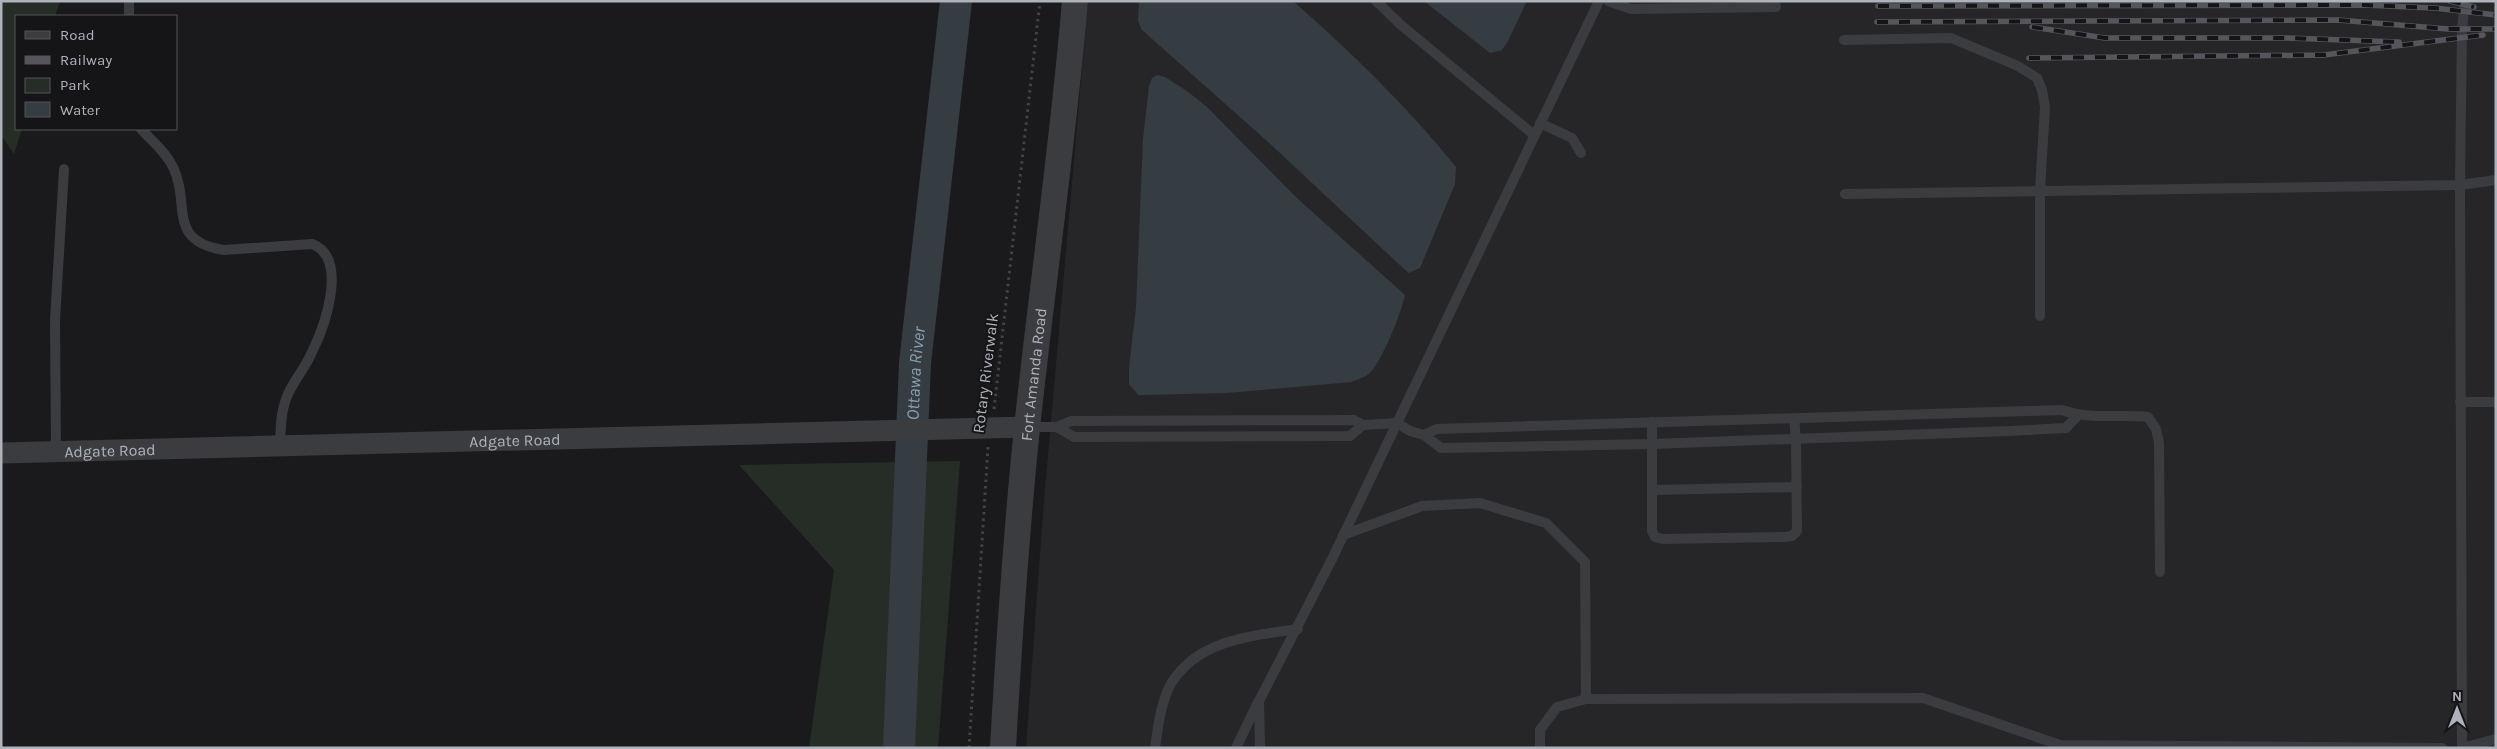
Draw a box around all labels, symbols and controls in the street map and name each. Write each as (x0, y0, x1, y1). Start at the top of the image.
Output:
legend (15, 15, 178, 130)
text: Road (60, 26, 95, 44)
text: Railway (60, 51, 112, 69)
text: Park (60, 76, 90, 94)
text: Water (60, 101, 101, 119)
street label: Fort Amanda Road (1017, 307, 1051, 442)
street label: Rotary Riverwalk (969, 312, 1002, 434)
water label: Ottawa River (902, 325, 930, 421)
street label: Adgate Road (469, 430, 561, 451)
street label: Adgate Road (64, 440, 156, 461)
north arrow (2432, 684, 2482, 734)
text: N (2452, 688, 2462, 705)

